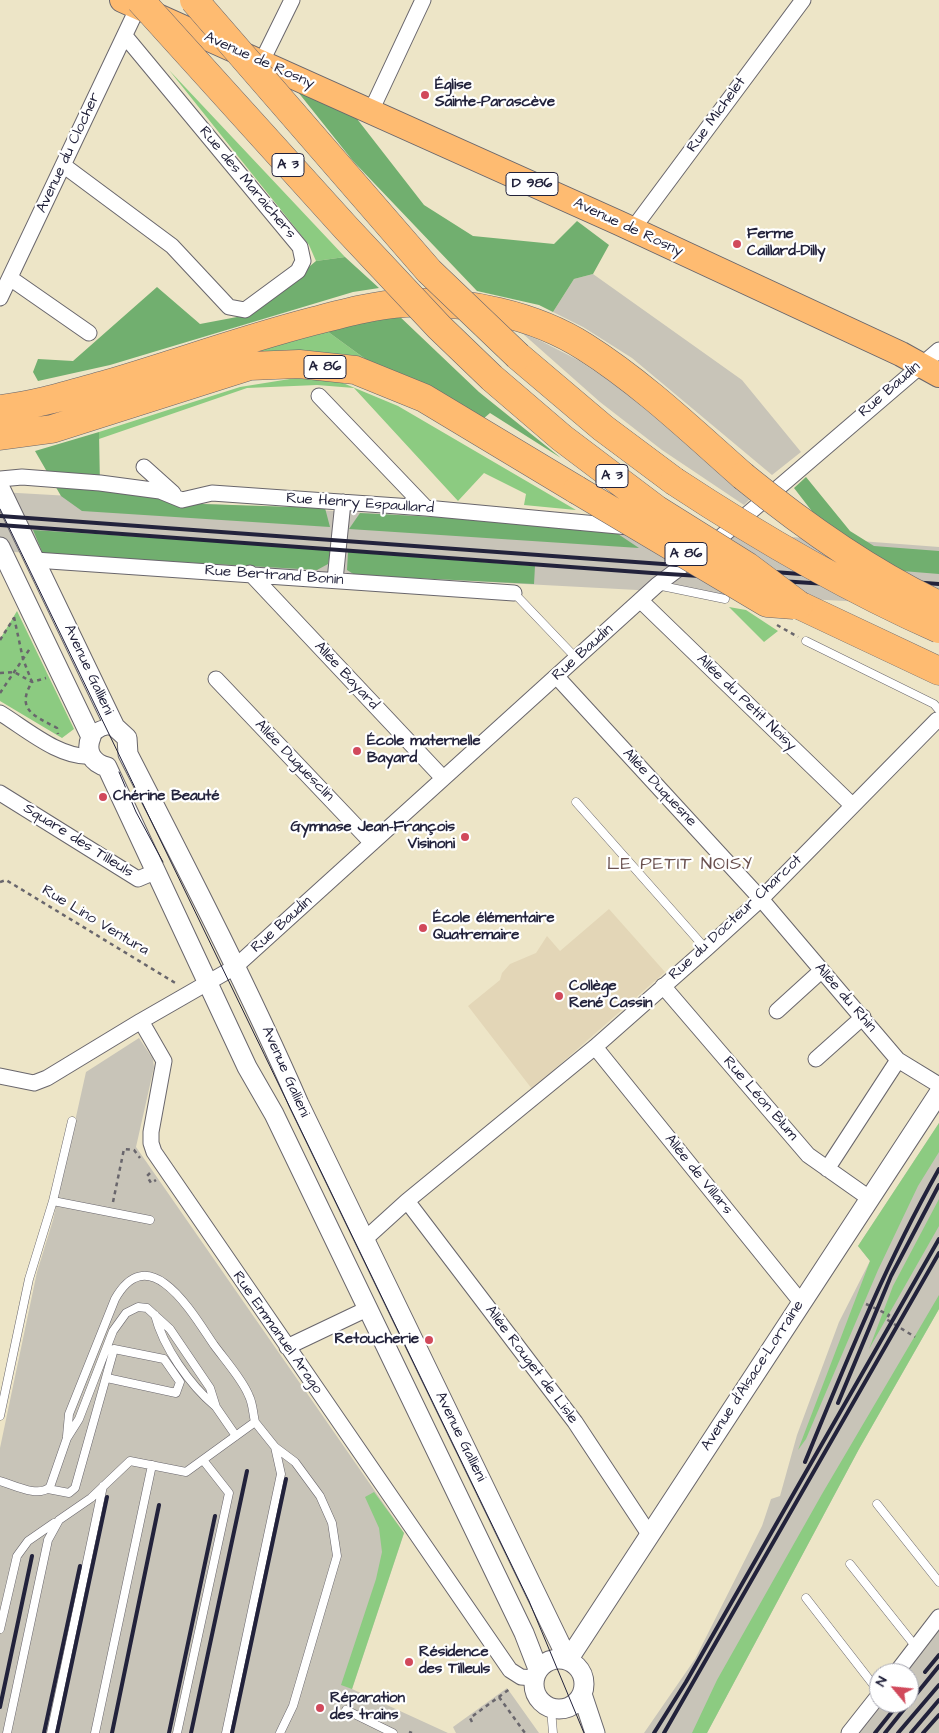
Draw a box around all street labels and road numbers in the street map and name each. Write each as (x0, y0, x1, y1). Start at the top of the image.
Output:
street label: Avenue de Rosny (201, 29, 317, 93)
street label: Rue Michelet (684, 74, 750, 156)
street label: Avenue du Clocher (33, 90, 105, 216)
street label: Rue des Maraichers (195, 123, 299, 243)
road number: A 3 (272, 154, 304, 176)
road number: D 986 (506, 172, 558, 195)
street label: Avenue de Rosny (570, 195, 686, 261)
road number: A 86 (304, 356, 346, 378)
street label: Rue Baudin (855, 358, 925, 422)
road number: A 3 (596, 464, 628, 488)
street label: Rue Henry Espaullard (286, 490, 434, 518)
road number: A 86 (665, 542, 707, 566)
street label: Rue Bertrand Bonin (204, 562, 344, 590)
street label: Rue Baudin (549, 621, 617, 685)
street label: Avenue Gallieni (59, 622, 117, 718)
street label: Allée Bayard (310, 638, 382, 714)
street label: Allée du Petit Noisy (692, 651, 800, 755)
street label: Allée Duguesclin (251, 716, 337, 806)
street label: Allée Duquesne (618, 745, 700, 831)
street label: Square des Tilleuls (20, 800, 136, 882)
street label: Rue du Docteur Charcot (666, 852, 806, 984)
street label: Rue Lino Ventura (38, 882, 152, 960)
street label: Rue Baudin (248, 893, 316, 957)
street label: Allée du Rhin (810, 960, 880, 1036)
street label: Avenue Gallieni (257, 1024, 313, 1120)
street label: Rue Léon Blum (719, 1053, 801, 1145)
street label: Allée de Villars (660, 1131, 736, 1219)
street label: Rue Emmanuel Arago (228, 1268, 326, 1398)
street label: Avenue d'Alsace-Lorraine (698, 1298, 808, 1454)
street label: Allée Rouget de Lisle (481, 1302, 581, 1428)
street label: Avenue Gallieni (431, 1389, 489, 1485)

